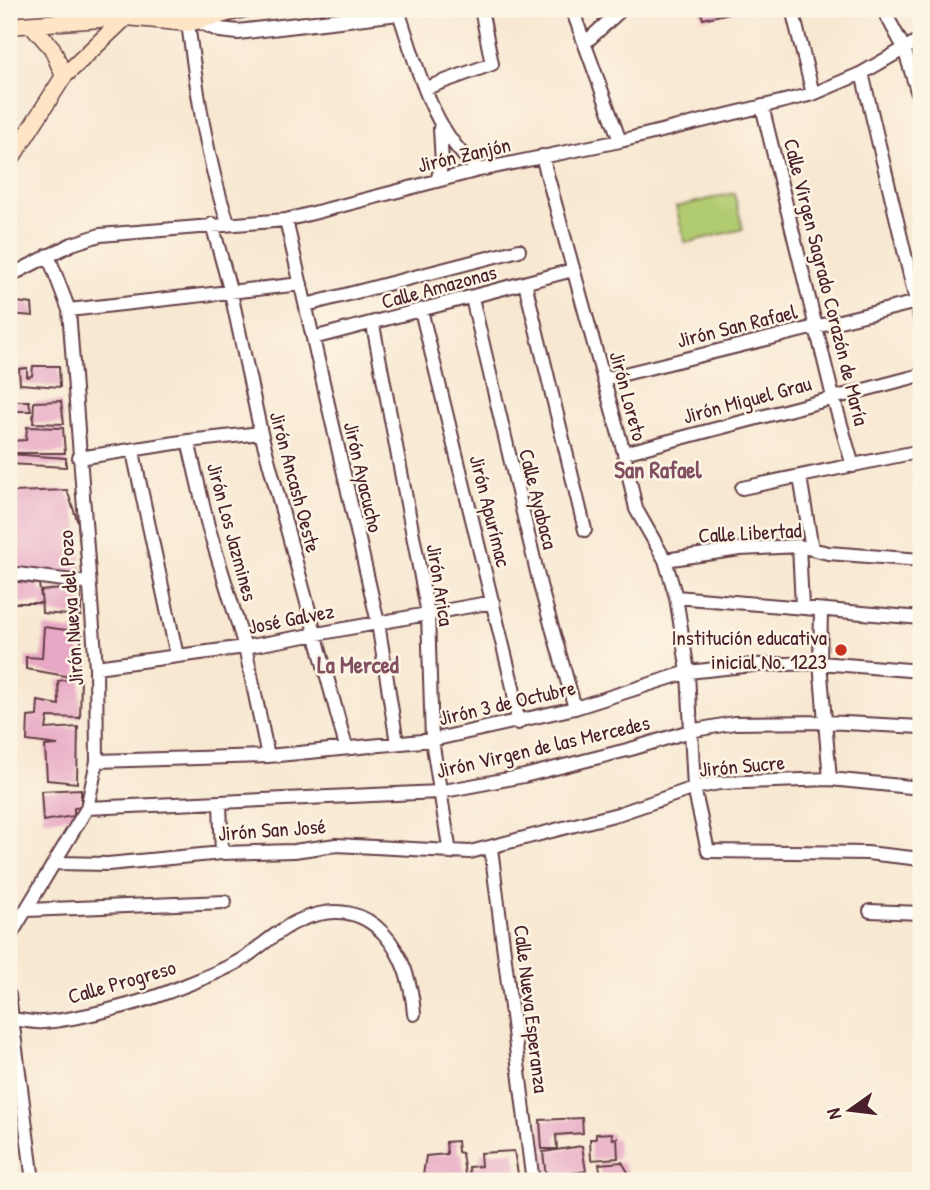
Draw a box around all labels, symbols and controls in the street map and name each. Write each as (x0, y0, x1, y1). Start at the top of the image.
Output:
street label: Jirón Zanjón (415, 130, 513, 179)
street label: Calle Virgen Sagrado Corazón de María (777, 135, 876, 428)
street label: Calle Amazonas (378, 257, 500, 316)
street label: Jirón San Rafael (674, 296, 800, 354)
street label: Jirón Loreto (603, 348, 654, 444)
street label: Jirón Miguel Grau (679, 368, 815, 431)
street label: Jirón Ancash Oeste (263, 408, 328, 556)
street label: Jirón Ayacucho (337, 419, 390, 535)
street label: Calle Ayabaca (512, 446, 565, 552)
street label: Jirón Apurímac (463, 452, 519, 571)
district label: San Rafael (614, 454, 703, 485)
street label: Jirón Los Jazmines (200, 459, 265, 604)
street label: Calle Libertad (698, 515, 802, 550)
street label: Jirón Nueva del Pozo (51, 529, 90, 687)
street label: Jirón Arica (420, 542, 461, 628)
street label: José Galvez (245, 596, 336, 641)
place label: Institución educativa inicial No. 1223 (671, 623, 827, 676)
marker: Institución educativa inicial No. 1223 (833, 642, 849, 658)
district label: La Merced (317, 649, 399, 680)
street label: Jirón 3 de Octubre (436, 673, 578, 732)
street label: Jirón Virgen de las Mercedes (433, 708, 652, 785)
street label: Jirón Sucre (698, 747, 786, 784)
street label: Jirón San José (217, 811, 327, 848)
street label: Calle Nueva Esperanza (507, 923, 556, 1095)
street label: Calle Progreso (65, 952, 179, 1011)
north arrow (814, 1074, 884, 1144)
text: N (820, 1106, 847, 1122)

